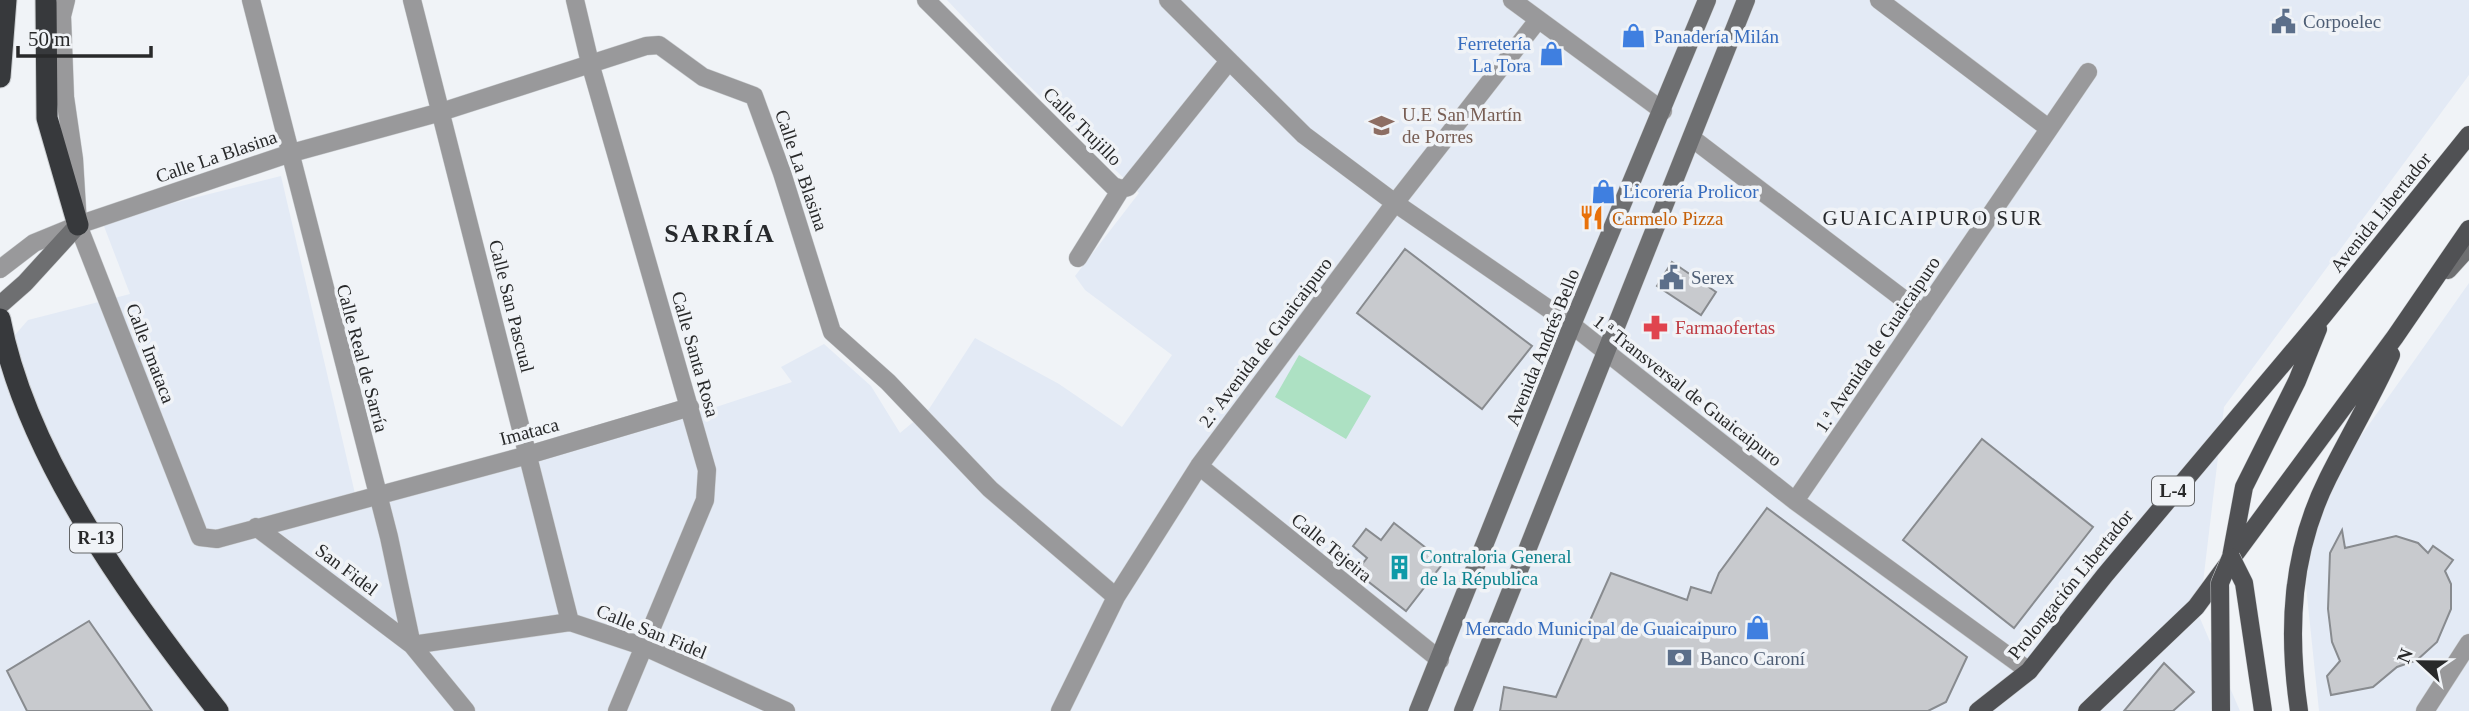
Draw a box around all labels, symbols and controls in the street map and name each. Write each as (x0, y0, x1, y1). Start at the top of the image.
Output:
public building icon: Corpoelec (2269, 7, 2297, 35)
place label: Corpoelec (2303, 11, 2381, 32)
scale bar (18, 14, 150, 58)
shop icon: Panadería Milán (1620, 22, 1648, 50)
place label: Panadería Milán (1654, 26, 1780, 47)
text: 50 m (28, 27, 71, 51)
place label: Ferretería La Tora (1457, 33, 1532, 76)
shop icon: Ferretería La Tora (1537, 40, 1565, 68)
street label: Calle Trujillo (1039, 83, 1126, 170)
place label: U.E San Martín de Porres (1402, 104, 1522, 147)
street label: Calle La Blasina (771, 107, 832, 234)
school or university icon: U.E San Martín de Porres (1368, 111, 1396, 139)
street label: Calle La Blasina (153, 126, 280, 187)
street label: Avenida Libertador (2326, 148, 2436, 276)
shop icon: Licorería Prolicor (1589, 177, 1617, 205)
place label: Licorería Prolicor (1623, 181, 1759, 202)
restaurant icon: Carmelo Pizza (1578, 204, 1606, 232)
district label: GUAICAIPURO SUR (1823, 206, 2043, 230)
place label: Carmelo Pizza (1612, 208, 1724, 229)
district label: SARRÍA (664, 219, 776, 248)
street label: Calle San Pascual (485, 238, 538, 375)
street label: 1.ª Avenida de Guaicaipuro (1811, 252, 1944, 436)
street label: 2.ª Avenida de Guaicaipuro (1195, 253, 1336, 431)
public building icon: Serex (1657, 263, 1685, 291)
street label: Avenida Andrés Bello (1501, 266, 1584, 429)
place label: Serex (1691, 267, 1735, 288)
street label: Calle Real de Sarría (333, 282, 393, 435)
street label: Calle Santa Rosa (668, 289, 724, 420)
street label: Calle Imataca (122, 300, 179, 406)
street label: 1.ª Transversal de Guaicaipuro (1589, 310, 1786, 470)
pharmacy icon: Farmaofertas (1641, 313, 1669, 341)
place label: Farmaofertas (1675, 317, 1775, 338)
street label: Imataca (497, 413, 561, 449)
road number: L-4 (2152, 476, 2194, 505)
street label: Prolongación Libertador (2004, 505, 2138, 663)
street label: Calle Tejeira (1287, 509, 1376, 586)
road number: R-13 (70, 524, 122, 552)
street label: San Fidel (312, 539, 382, 600)
place label: Contraloria General de la Républica (1420, 546, 1571, 589)
building icon: Contraloria General de la Républica (1386, 553, 1414, 581)
street label: Calle San Fidel (594, 600, 710, 663)
shop icon: Mercado Municipal de Guaicaipuro (1743, 614, 1771, 642)
place label: Mercado Municipal de Guaicaipuro (1465, 618, 1737, 639)
north arrow (2385, 627, 2455, 697)
bank icon: Banco Caroní (1666, 644, 1694, 672)
text: N (2392, 645, 2417, 666)
place label: Banco Caroní (1700, 648, 1806, 669)

